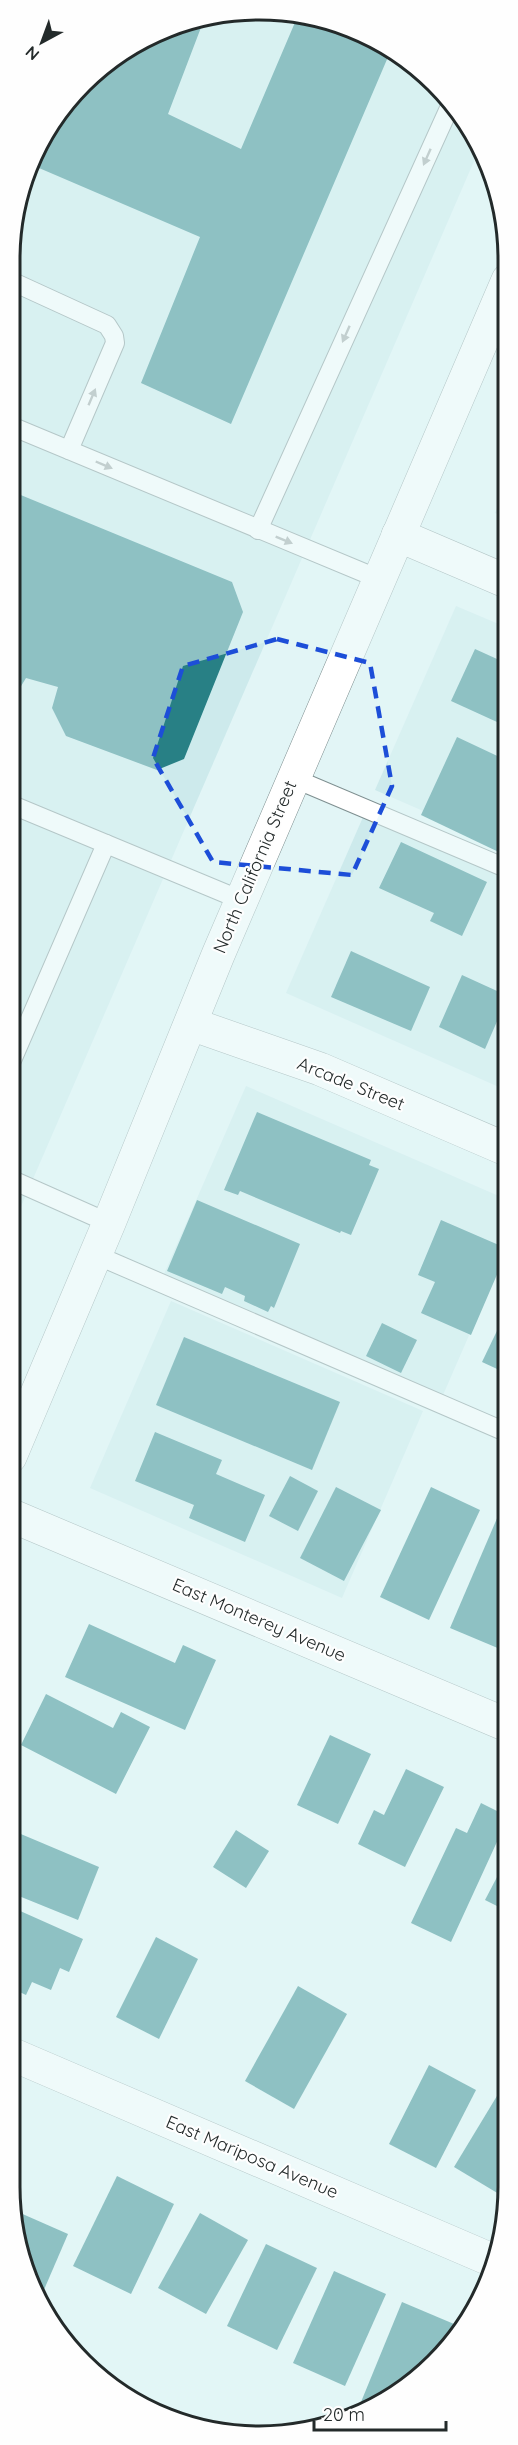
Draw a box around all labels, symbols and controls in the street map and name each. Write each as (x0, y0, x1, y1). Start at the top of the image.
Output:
north arrow (12, 12, 72, 72)
text: N (21, 42, 43, 65)
one-way arrow (422, 148, 432, 166)
one-way arrow (342, 326, 351, 343)
one-way arrow (87, 387, 97, 405)
one-way arrow (95, 460, 113, 470)
one-way arrow (275, 535, 293, 545)
street label: North California Street (208, 777, 301, 957)
street label: Arcade Street (294, 1052, 408, 1115)
street label: East Monterey Avenue (169, 1573, 349, 1667)
street label: East Mariposa Avenue (163, 2110, 342, 2203)
scale bar (314, 2394, 446, 2432)
text: 20 m (323, 2403, 365, 2426)

